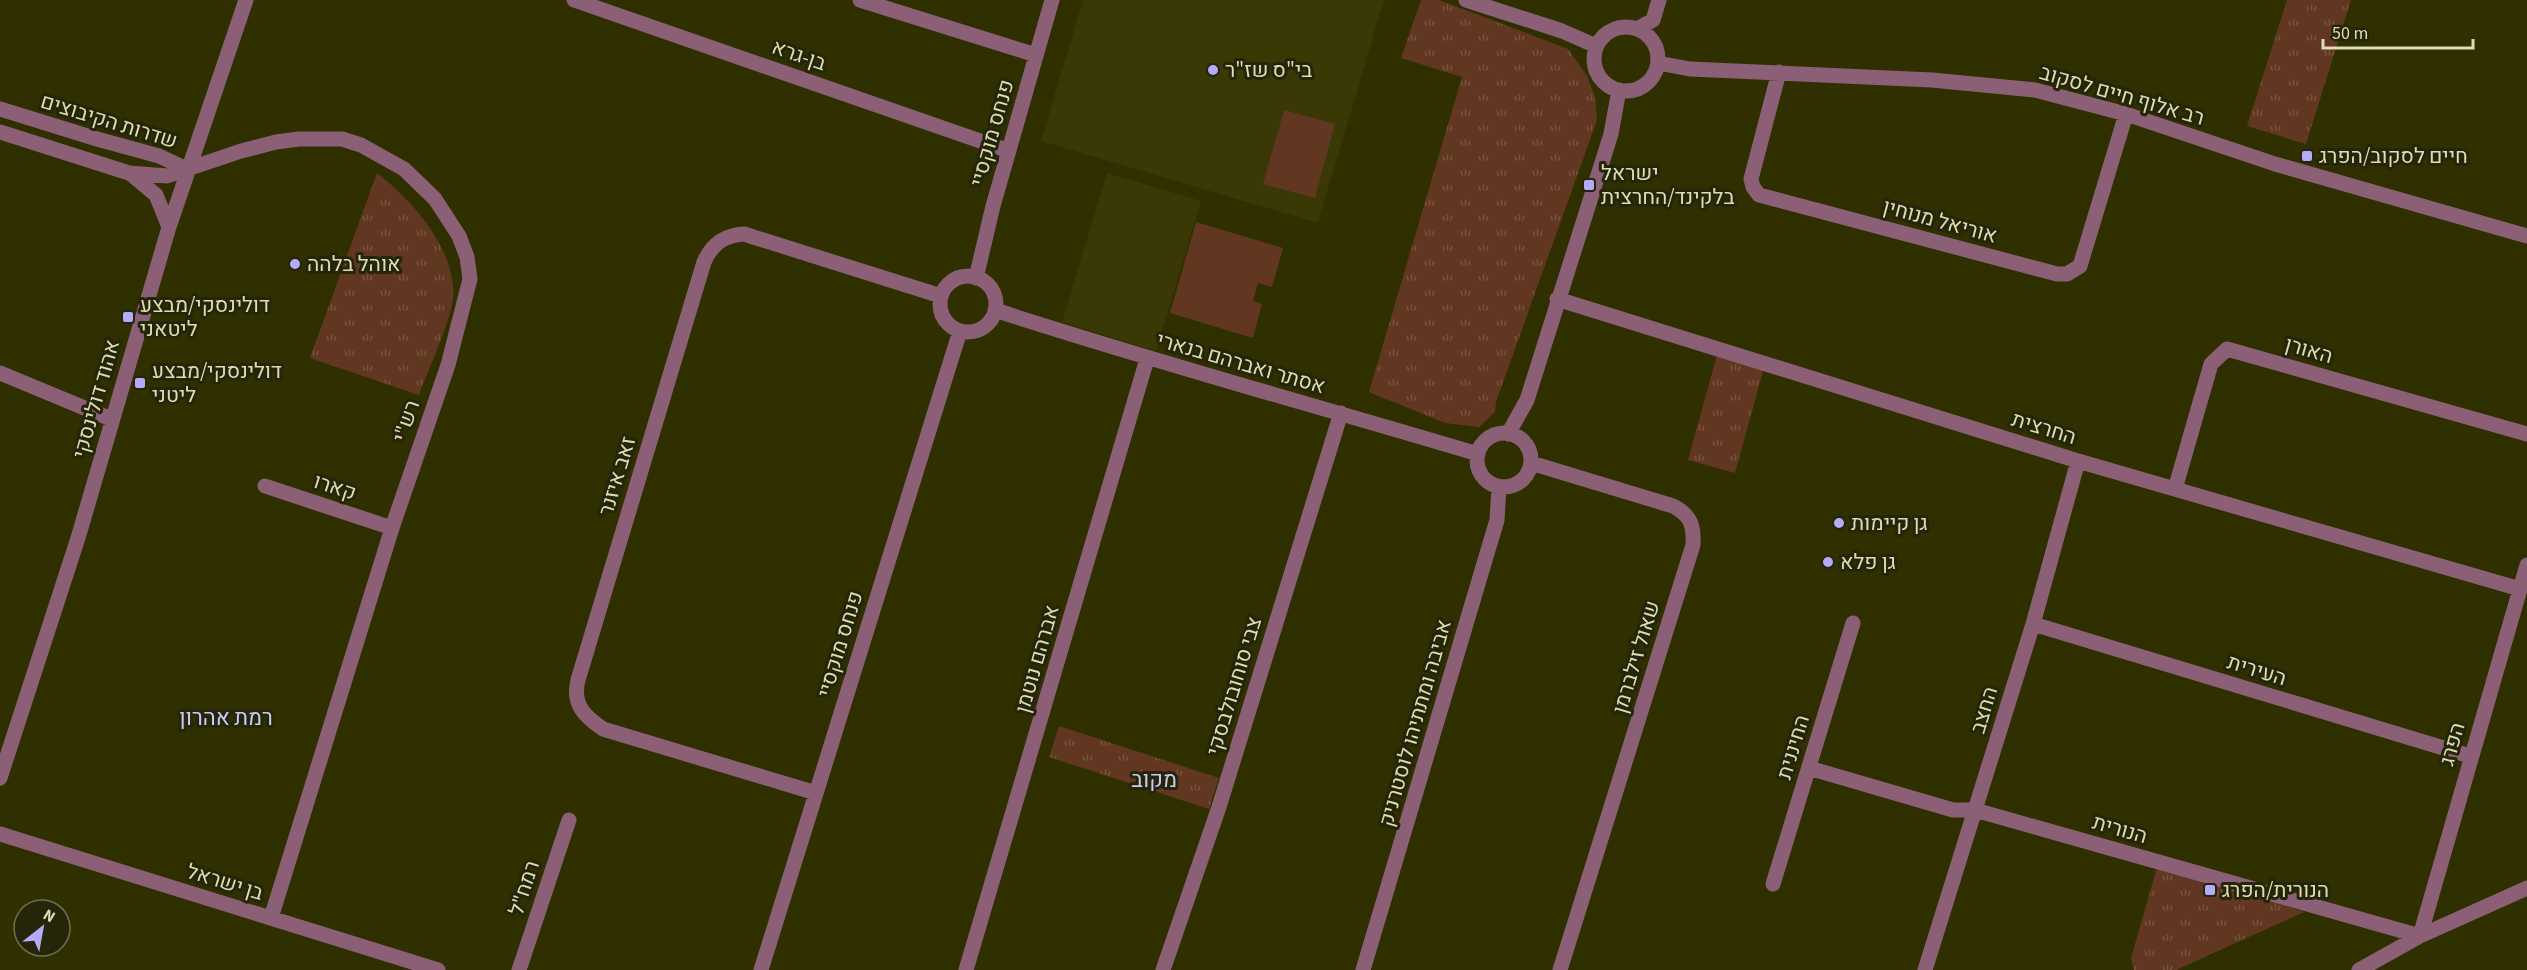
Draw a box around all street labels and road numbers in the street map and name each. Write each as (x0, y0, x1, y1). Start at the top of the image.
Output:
street label: בן-גרא (768, 32, 830, 78)
street label: רב אלוף חיים לסקוב (2036, 57, 2208, 133)
street label: פנחס מוקסיי (962, 76, 1022, 190)
street label: שדרות הקיבוצים (37, 86, 181, 156)
street label: אוריאל מנוחין (1880, 191, 2000, 251)
street label: אסתר ואברהם בנארי (1153, 325, 1329, 401)
street label: האורן (2282, 329, 2336, 371)
street label: אהוד דולינסקי (65, 336, 127, 462)
street label: רש"י (385, 396, 427, 446)
street label: החרצית (2008, 404, 2080, 452)
street label: זאב איזנר (591, 433, 643, 519)
street label: קארו (310, 466, 360, 508)
street label: פנחס מוקסיי (810, 587, 870, 701)
street label: שאול זילברמן (1605, 597, 1667, 717)
street label: אברהם נוטמן (1007, 602, 1067, 716)
street label: צבי סוחובולבסקי (1199, 613, 1269, 759)
street label: אביבה ומתתיהו לוסטרניק (1371, 616, 1459, 830)
street label: העירית (2224, 647, 2290, 693)
street label: החצב (1963, 683, 2005, 737)
street label: החיננית (1769, 711, 1817, 783)
street label: הפרג (2432, 719, 2472, 769)
street label: הנורית (2089, 807, 2151, 851)
street label: בן ישראל (183, 856, 267, 908)
street label: רמח"ל (501, 857, 547, 919)

